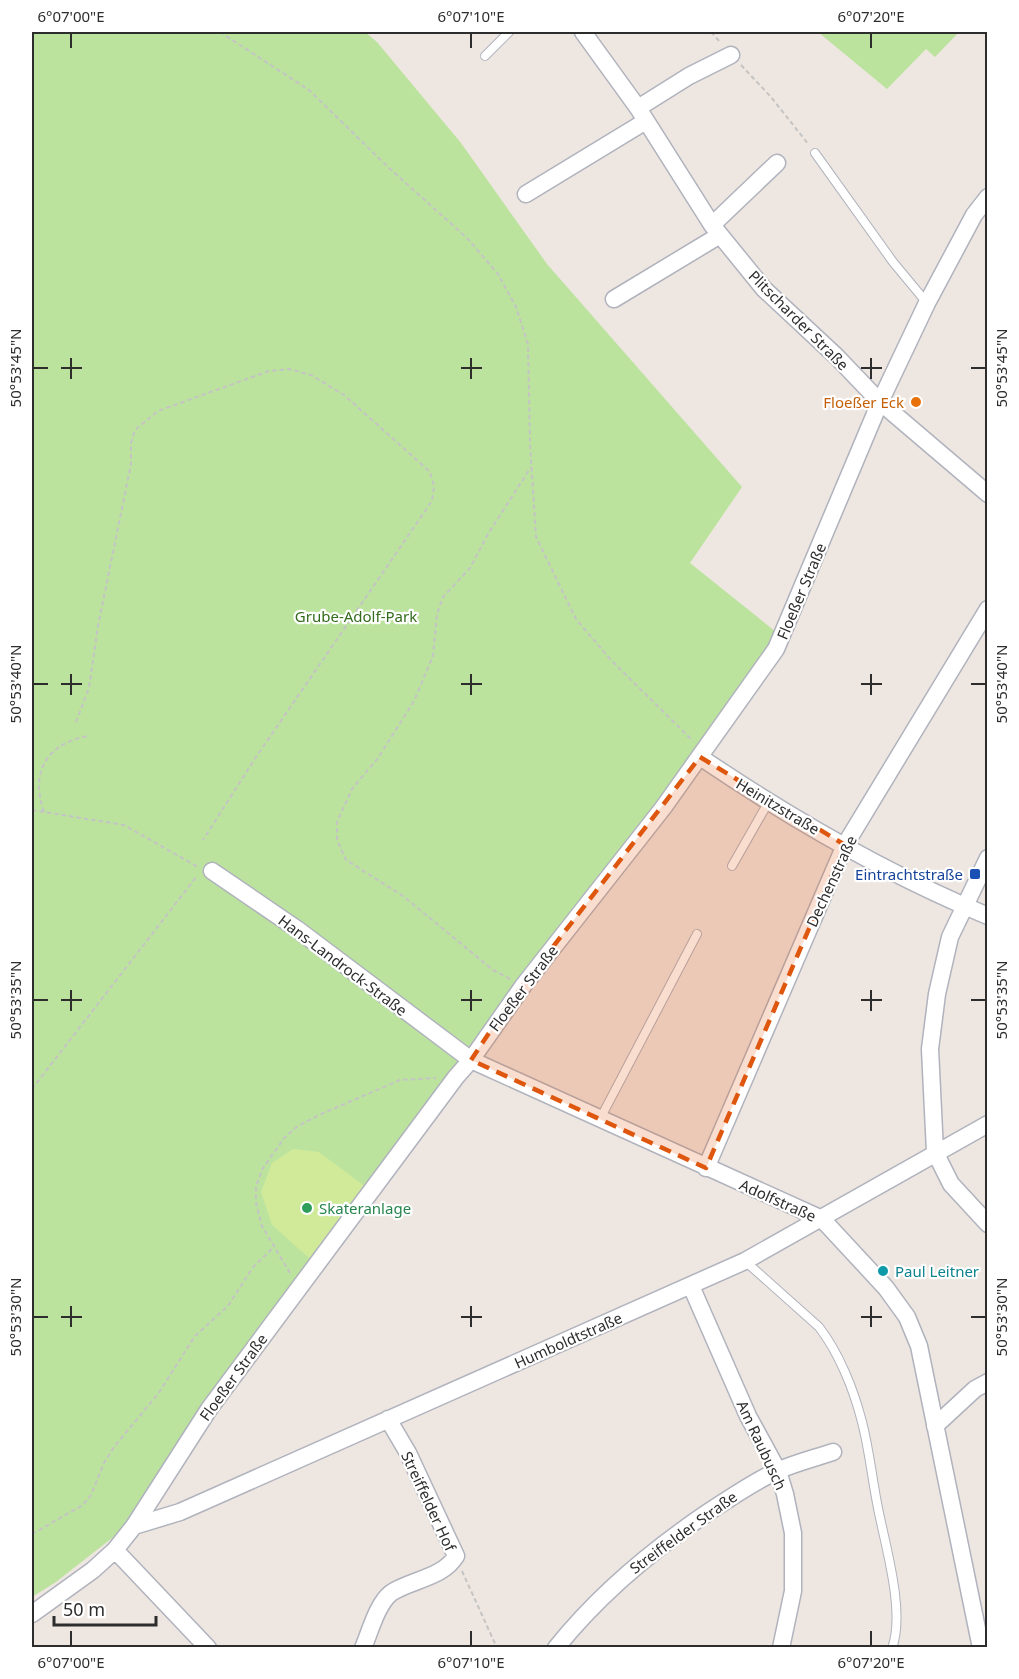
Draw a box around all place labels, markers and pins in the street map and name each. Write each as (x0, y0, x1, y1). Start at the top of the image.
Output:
place label: Floeßer Eck (823, 392, 904, 412)
marker: Floeßer Eck (909, 395, 923, 409)
place label: Eintrachtstraße (855, 864, 963, 884)
marker: Eintrachtstraße (968, 867, 982, 881)
place label: Skateranlage (319, 1198, 411, 1218)
marker: Skateranlage (300, 1201, 314, 1215)
place label: Paul Leitner (895, 1261, 979, 1281)
marker: Paul Leitner (876, 1264, 890, 1278)

